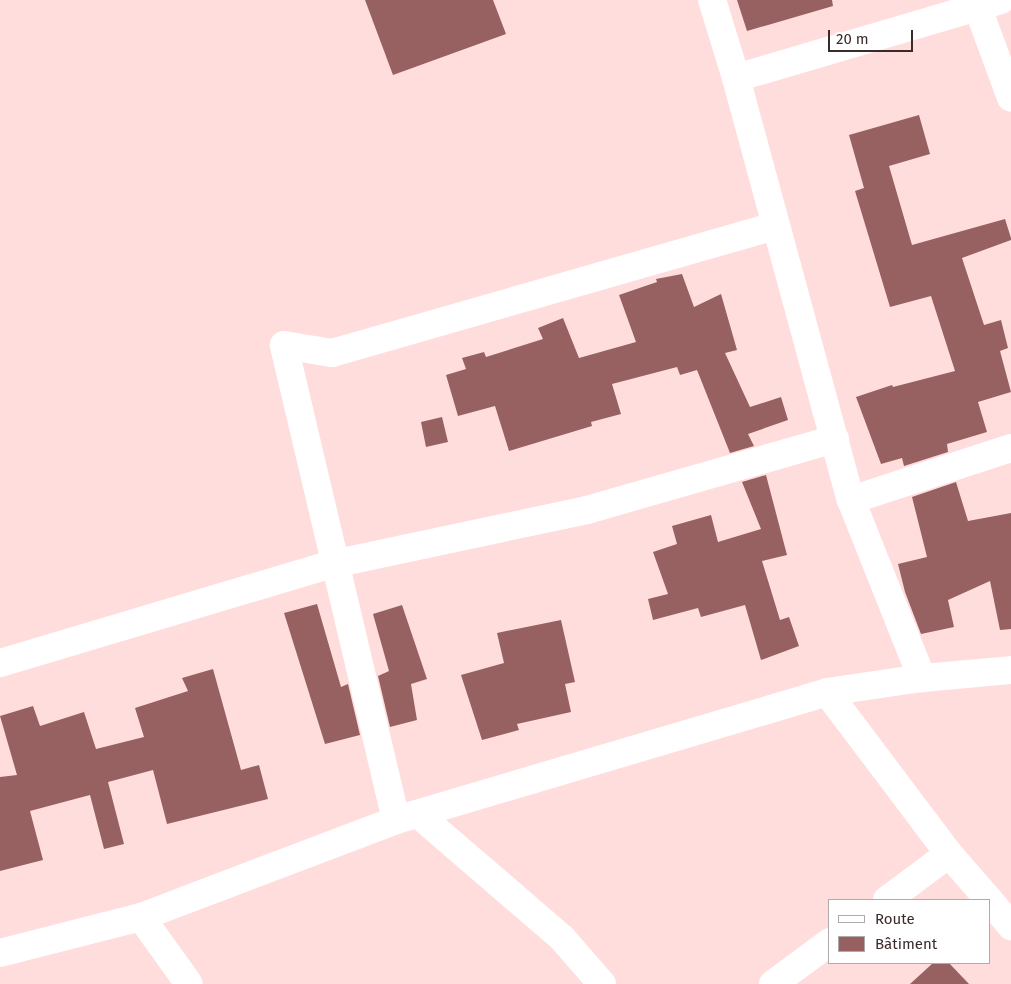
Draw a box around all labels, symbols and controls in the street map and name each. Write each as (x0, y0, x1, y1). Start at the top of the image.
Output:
scale bar (831, 20, 916, 52)
text: 20 m (836, 30, 869, 48)
legend (828, 899, 991, 964)
text: Route (875, 910, 915, 928)
text: Bâtiment (875, 935, 937, 953)

